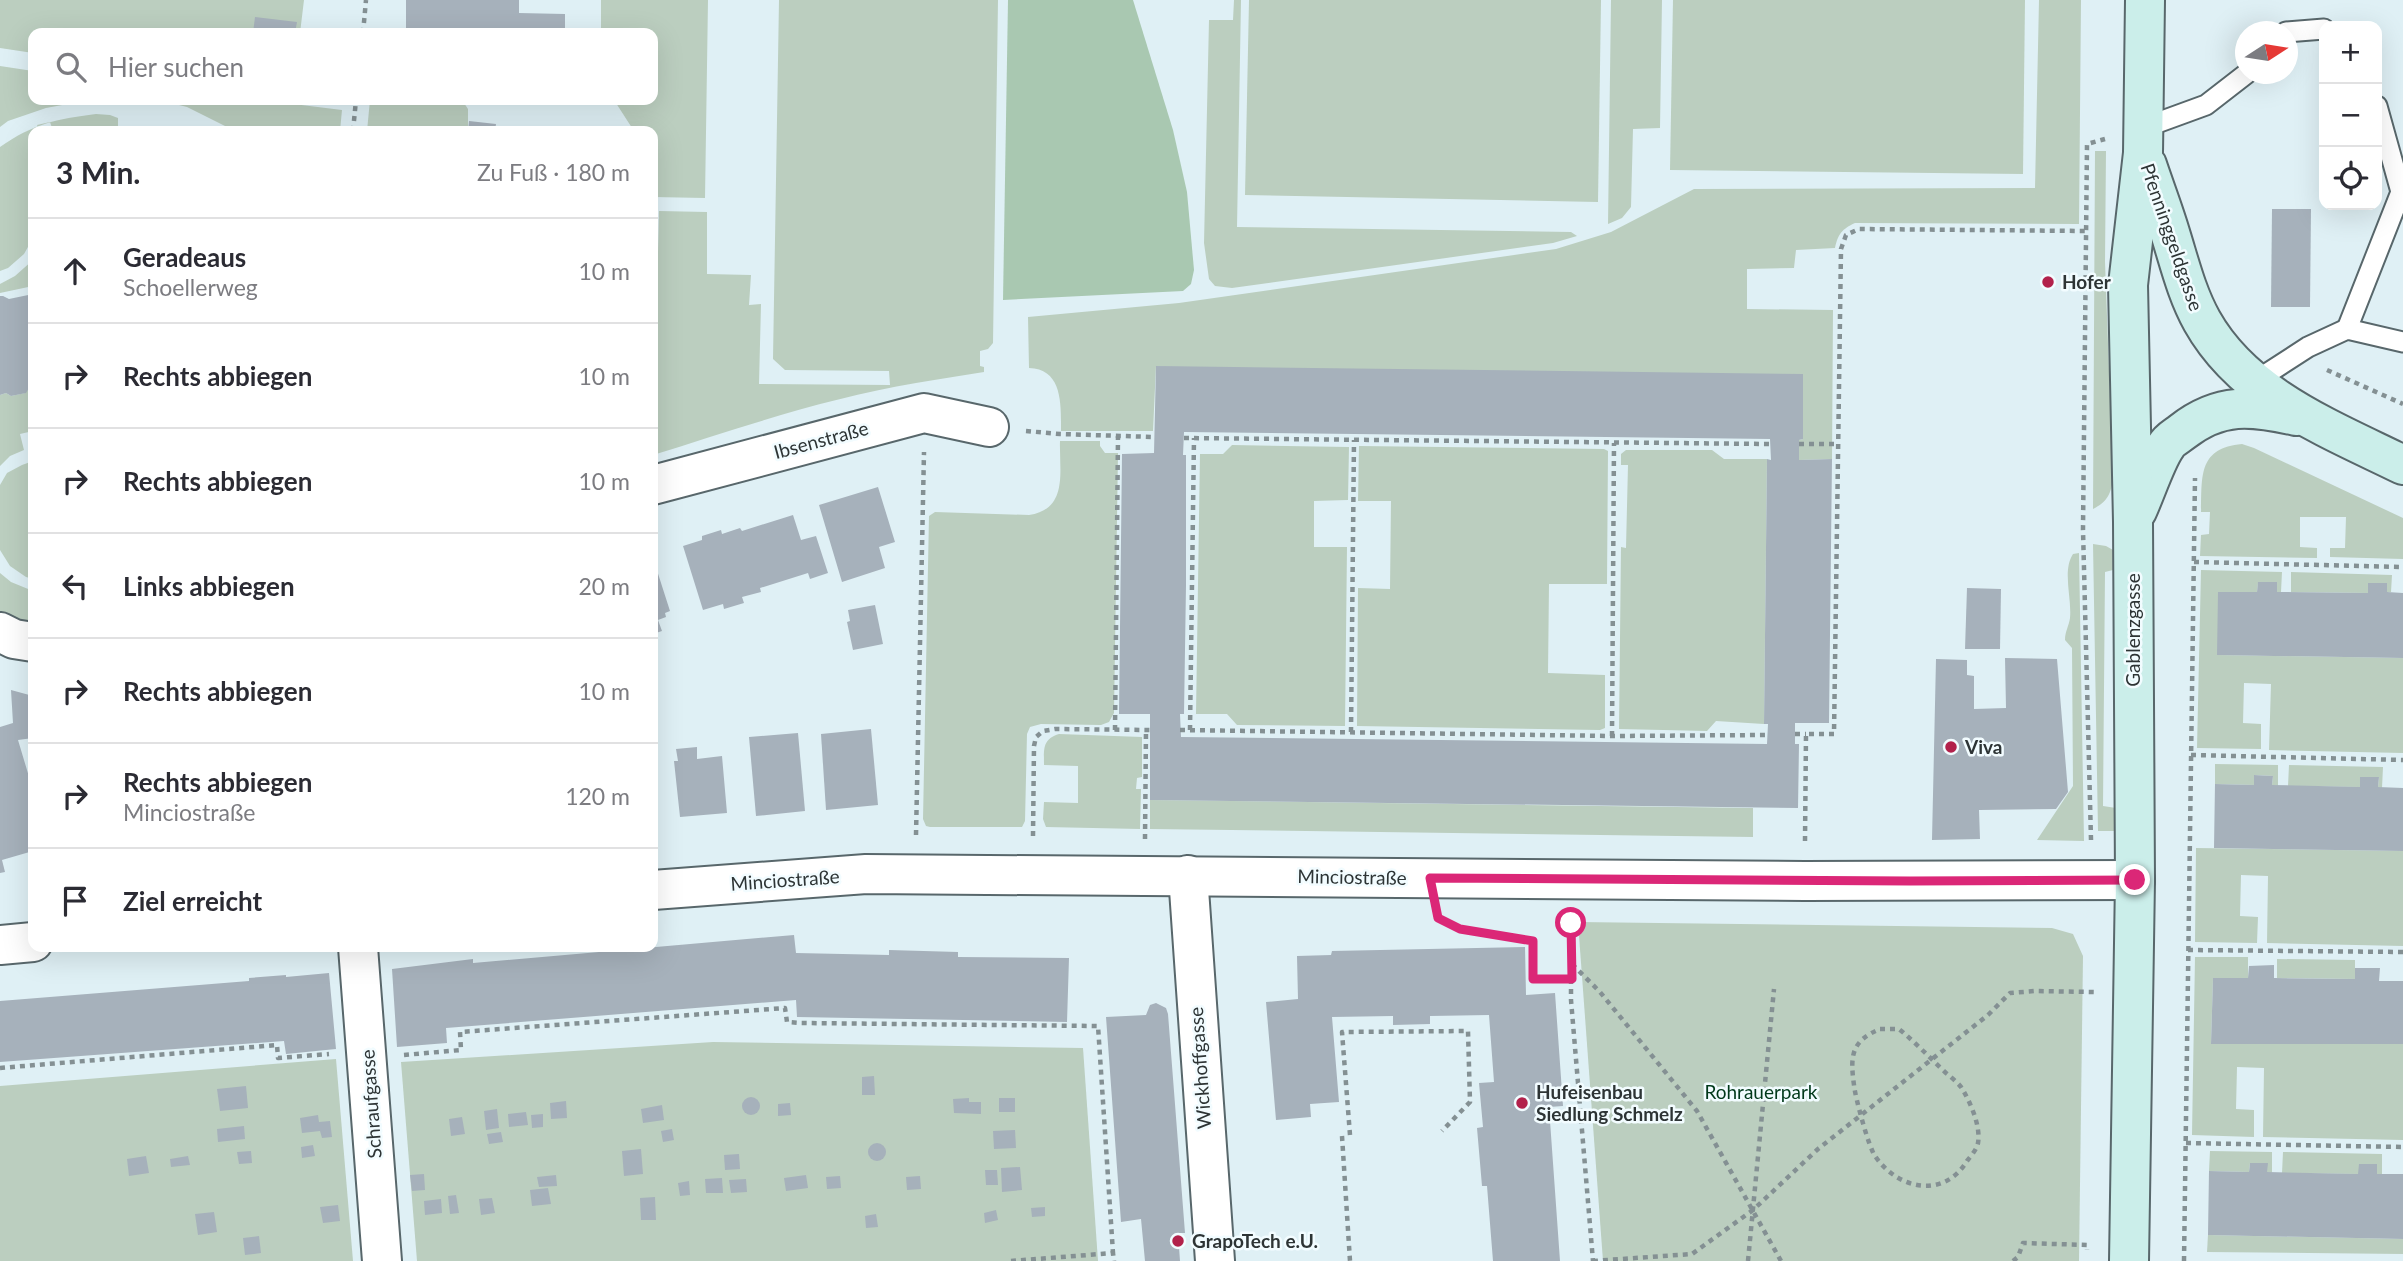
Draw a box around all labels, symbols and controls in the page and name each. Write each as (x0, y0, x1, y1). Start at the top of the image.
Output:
north arrow (2235, 21, 2298, 84)
map controls (2319, 21, 2382, 210)
button: + (2319, 21, 2382, 84)
search box (28, 28, 658, 105)
icon: search (52, 48, 90, 86)
text: Hier suchen (108, 51, 244, 83)
button: − (2319, 84, 2382, 147)
button: locate (2319, 147, 2382, 210)
text: 3 Min. (56, 154, 141, 190)
text: Zu Fuß · 180 m (477, 158, 630, 186)
street label: Pfenninggeldgasse (2136, 160, 2209, 314)
text: Geradeaus (123, 241, 246, 273)
icon: ahead (56, 252, 94, 290)
text: 10 m (579, 257, 630, 285)
place label: Hofer (2062, 270, 2112, 293)
text: Schoellerweg (123, 273, 258, 301)
marker: Hofer (2040, 274, 2056, 290)
icon: right (56, 357, 94, 395)
text: Rechts abbiegen (123, 360, 312, 392)
text: 10 m (579, 362, 630, 390)
street label: Ibsenstraße (771, 416, 871, 463)
icon: right (56, 462, 94, 500)
text: Rechts abbiegen (123, 465, 312, 497)
text: 10 m (579, 467, 630, 495)
icon: left (56, 567, 94, 605)
text: Links abbiegen (123, 570, 295, 602)
text: 20 m (579, 572, 630, 600)
street label: Gablenzgasse (2121, 573, 2144, 687)
icon: right (56, 672, 94, 710)
text: Rechts abbiegen (123, 675, 312, 707)
text: 10 m (579, 677, 630, 705)
place label: Viva (1964, 735, 2002, 758)
marker: Viva (1943, 739, 1959, 755)
text: Rechts abbiegen (123, 766, 312, 798)
icon: right (56, 777, 94, 815)
text: 120 m (565, 782, 630, 810)
text: Minciostraße (123, 798, 255, 826)
street label: Minciostraße (730, 864, 840, 895)
street label: Minciostraße (1297, 864, 1407, 889)
route end (2119, 864, 2150, 895)
icon: arrive (56, 882, 94, 920)
text: Ziel erreicht (123, 885, 262, 917)
route start (1555, 907, 1586, 938)
street label: Wickhoffgasse (1184, 1006, 1215, 1130)
street label: Schraufgasse (355, 1049, 386, 1159)
place label: Hufeisenbau Siedlung Schmelz (1536, 1080, 1683, 1125)
park label: Rohrauerpark (1704, 1080, 1818, 1103)
marker: Hufeisenbau Siedlung Schmelz (1514, 1095, 1530, 1111)
place label: GrapoTech e.U. (1192, 1229, 1318, 1252)
marker: GrapoTech e.U. (1170, 1233, 1186, 1249)

